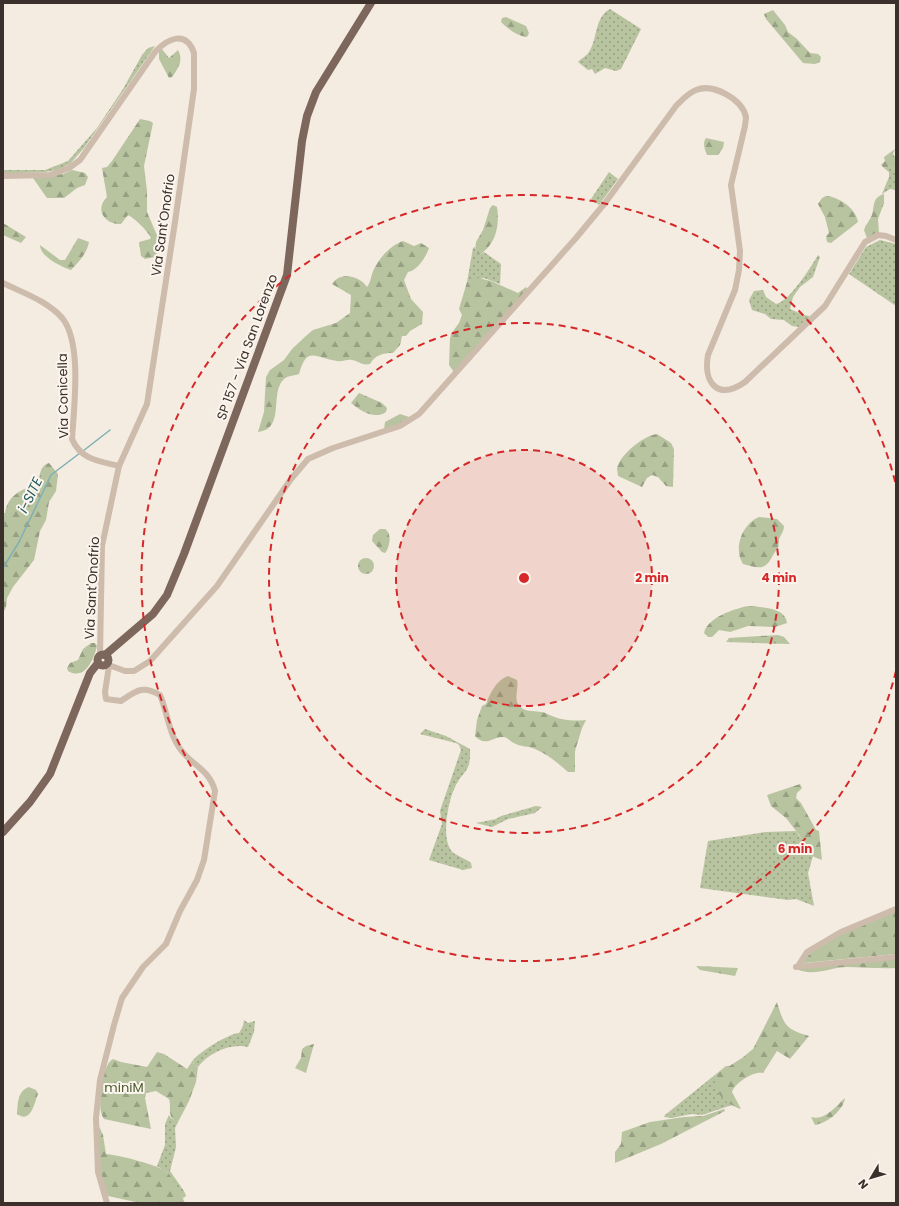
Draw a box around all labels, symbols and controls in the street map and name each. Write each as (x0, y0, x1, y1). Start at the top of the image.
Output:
street label: Via Sant'Onofrio (146, 173, 180, 277)
street label: SP 157 - Via San Lorenzo (212, 271, 282, 423)
street label: Via Conicella (53, 353, 73, 439)
water label: i-SITE (13, 473, 48, 516)
street label: Via Sant'Onofrio (80, 536, 104, 640)
text: 2 min (635, 569, 669, 586)
text: 4 min (761, 569, 797, 586)
centre of rings (517, 571, 531, 585)
text: 6 min (778, 840, 812, 857)
park label: miniM (104, 1078, 144, 1097)
north arrow (851, 1158, 891, 1198)
text: N (854, 1176, 872, 1192)

